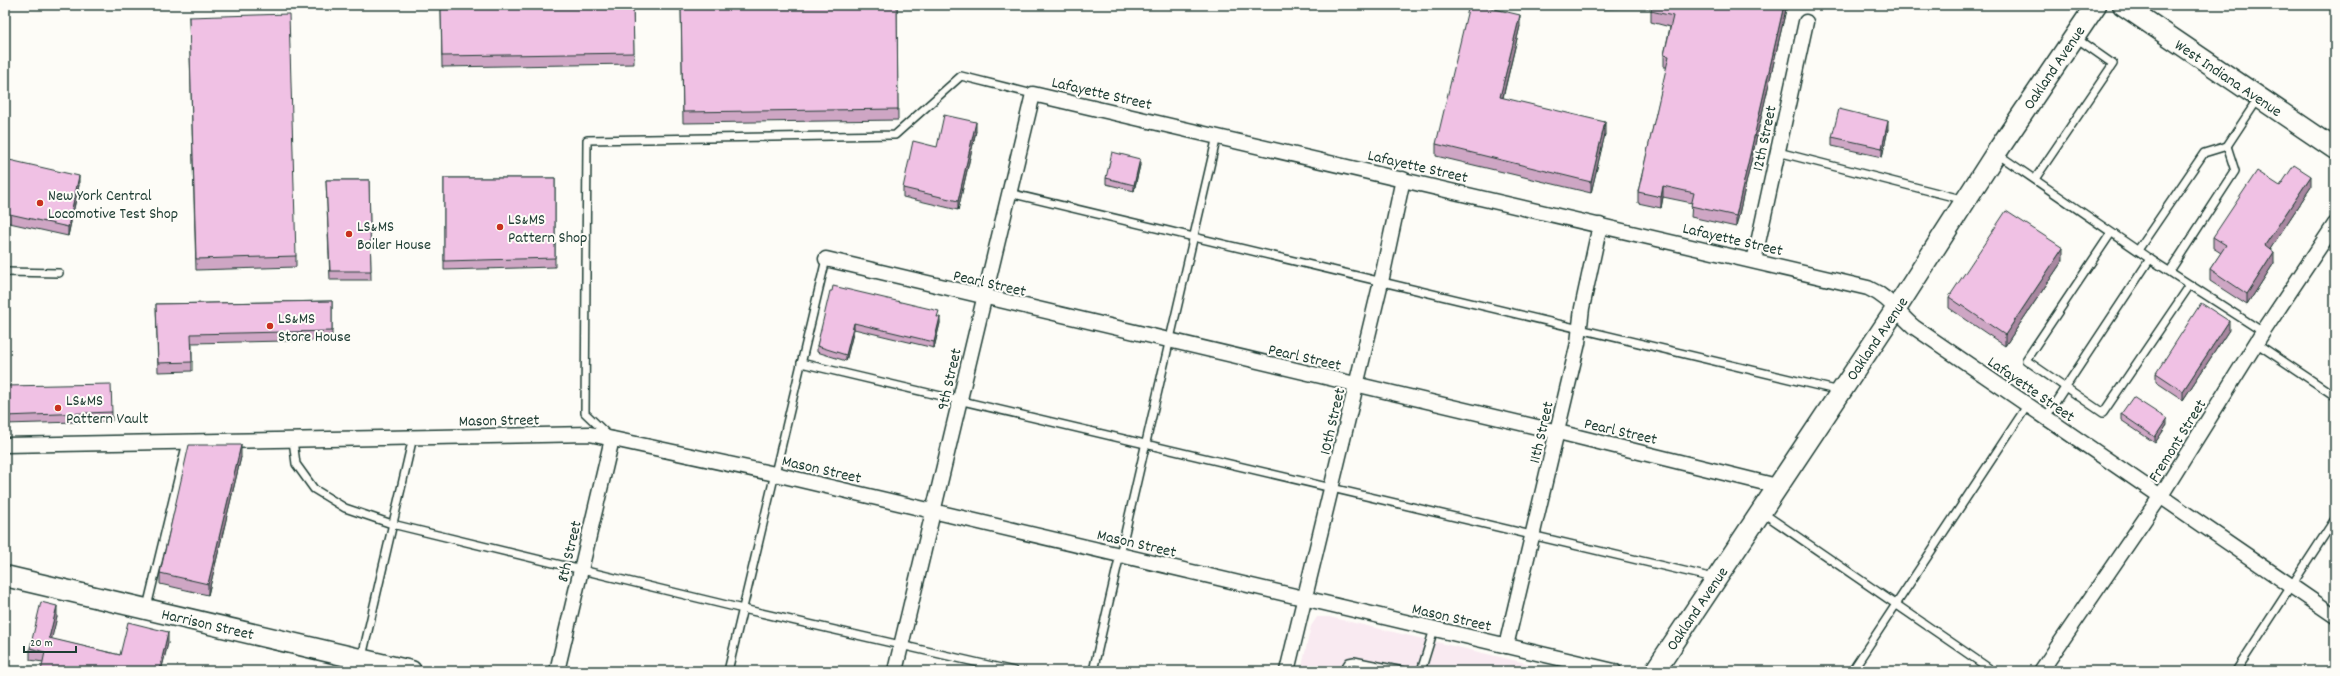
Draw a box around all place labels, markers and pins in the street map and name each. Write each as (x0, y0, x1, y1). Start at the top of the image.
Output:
place label: New York Central Locomotive Test Shop (48, 185, 178, 226)
marker: New York Central Locomotive Test Shop (35, 198, 45, 208)
place label: LS&MS Pattern Shop (508, 209, 588, 250)
place label: LS&MS Boiler House (357, 216, 431, 257)
marker: LS&MS Pattern Shop (495, 222, 505, 232)
marker: LS&MS Boiler House (344, 229, 354, 239)
place label: LS&MS Store House (278, 308, 351, 349)
marker: LS&MS Store House (265, 321, 275, 331)
place label: LS&MS Pattern Vault (66, 390, 149, 431)
marker: LS&MS Pattern Vault (53, 403, 63, 413)

